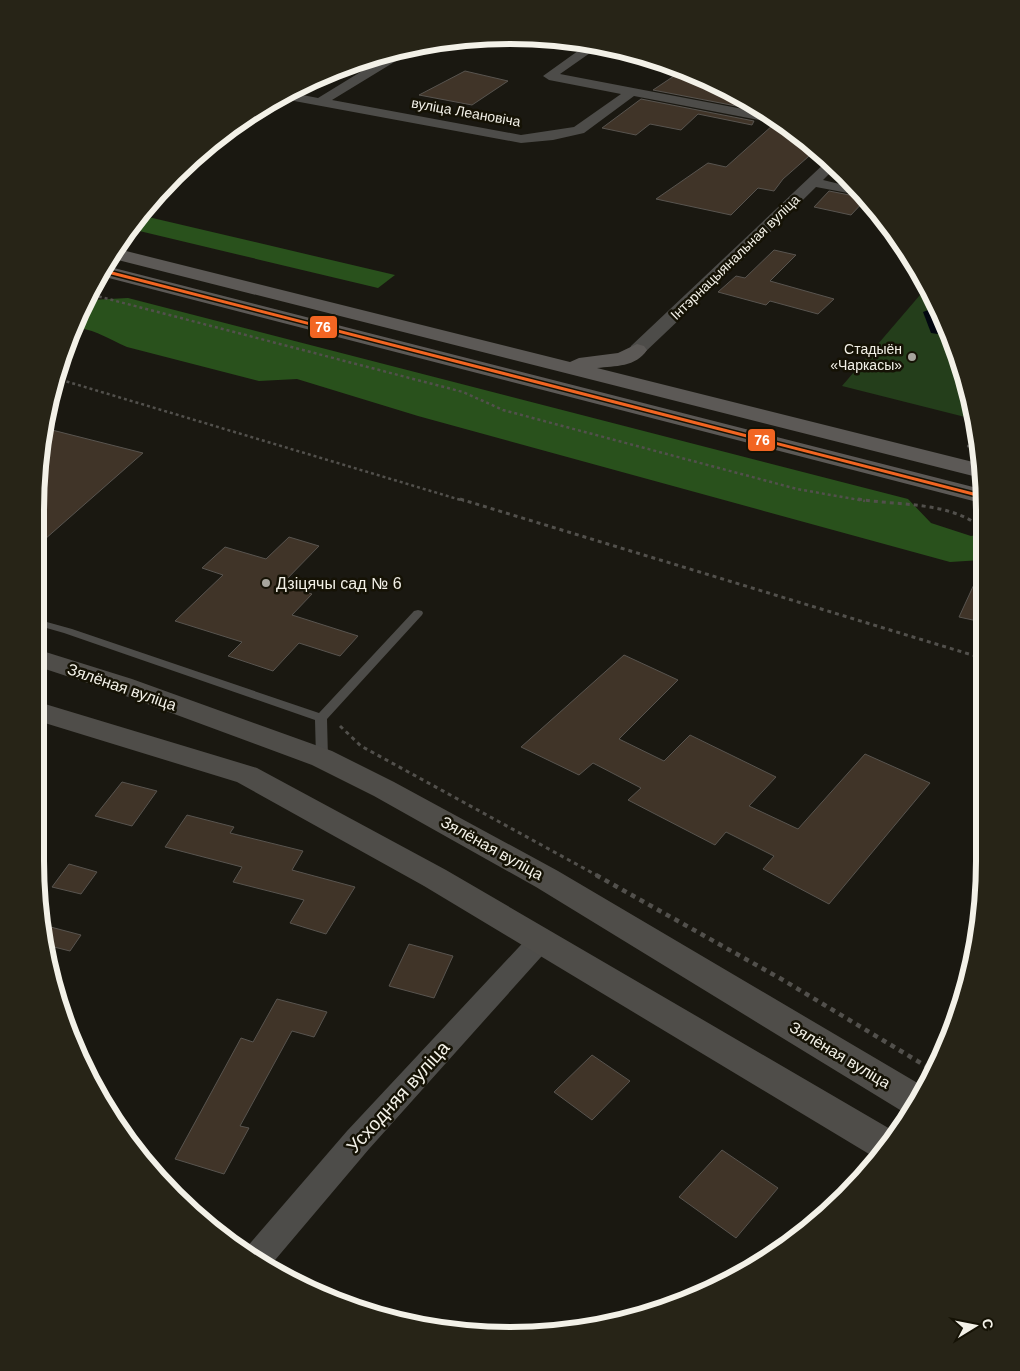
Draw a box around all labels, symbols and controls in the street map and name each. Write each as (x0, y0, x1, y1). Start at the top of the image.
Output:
street label: вуліца Леановіча (410, 95, 522, 130)
street label: Інтэрнацыянальная вуліца (667, 191, 803, 323)
line badge: 76 (309, 315, 338, 339)
text: 76 (315, 319, 331, 335)
place label: Стадыён «Чаркасы» (830, 341, 902, 373)
marker: Стадыён «Чаркасы» (906, 351, 918, 363)
line badge: 76 (747, 428, 776, 452)
text: 76 (754, 432, 770, 448)
place label: Дзіцячы сад № 6 (276, 575, 402, 592)
marker: Дзіцячы сад № 6 (260, 577, 272, 589)
street label: Зялёная вуліца (65, 660, 179, 714)
street label: Зялёная вуліца (438, 813, 546, 883)
street label: Зялёная вуліца (787, 1018, 893, 1092)
street label: Усходняя вуліца (342, 1037, 454, 1157)
north arrow (950, 1301, 1000, 1351)
text: С (979, 1317, 997, 1330)

